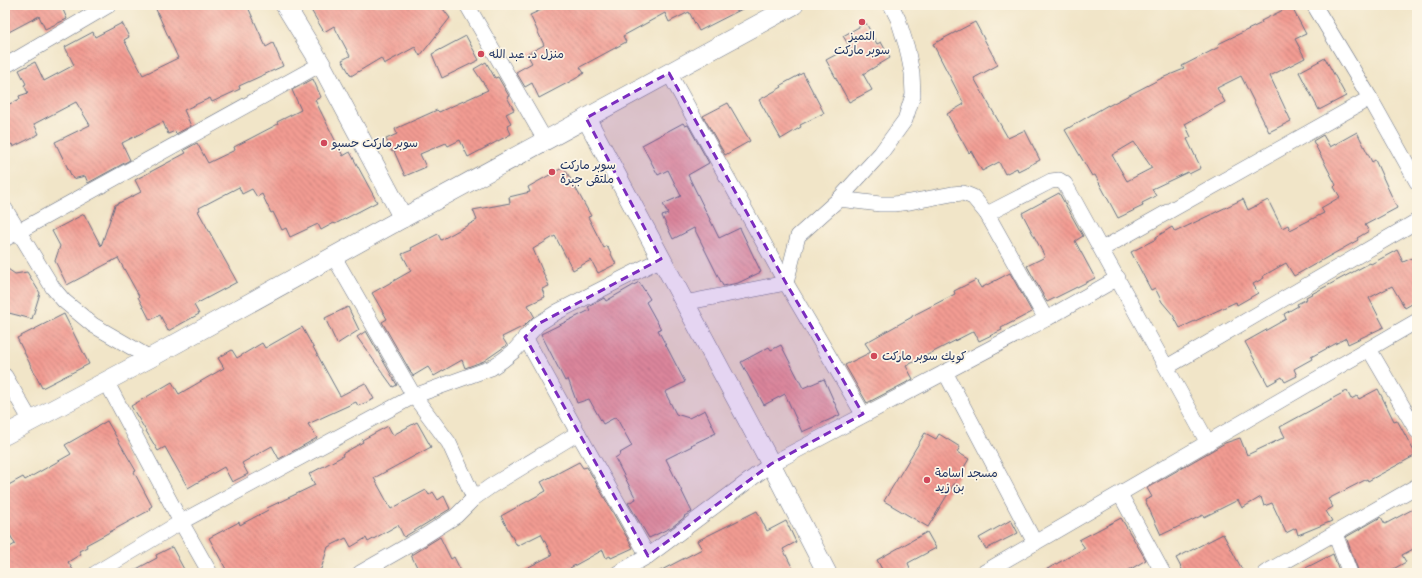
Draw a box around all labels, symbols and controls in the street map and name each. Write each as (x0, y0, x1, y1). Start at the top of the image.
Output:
marker: التميز سوبر ماركت (857, 17, 867, 27)
place label: التميز سوبر ماركت (834, 25, 890, 61)
place label: منزل د. عبد الله (489, 43, 564, 65)
marker: منزل د. عبد الله (476, 49, 486, 59)
place label: سوبر ماركت حسبو (331, 132, 418, 154)
marker: سوبر ماركت حسبو (319, 138, 329, 148)
place label: سوبر ماركت ملتقى جبرة (560, 154, 616, 190)
marker: سوبر ماركت ملتقى جبرة (547, 167, 557, 177)
place label: كويك سوبر ماركت (882, 345, 966, 367)
marker: كويك سوبر ماركت (869, 351, 879, 361)
place label: مسجد اسامة بن زيد (935, 462, 998, 498)
marker: مسجد اسامة بن زيد (922, 475, 932, 485)

